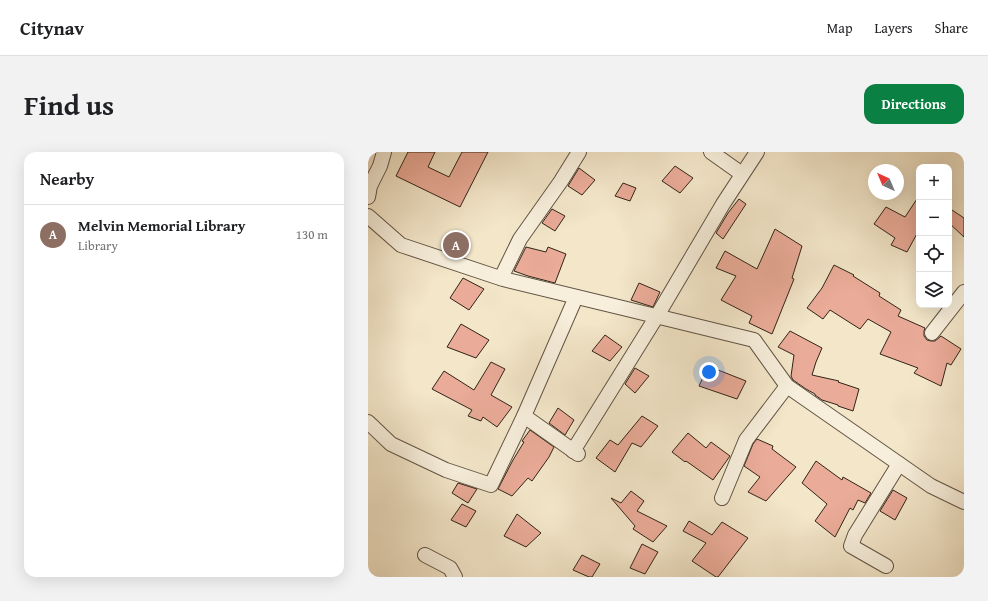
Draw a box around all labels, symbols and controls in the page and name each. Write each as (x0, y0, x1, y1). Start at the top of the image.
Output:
text: Citynav (20, 14, 84, 42)
text: Map (827, 18, 853, 38)
text: Layers (875, 18, 913, 38)
text: Share (935, 18, 968, 38)
text: Find us (24, 84, 114, 125)
button: Directions (864, 84, 964, 124)
north arrow (868, 164, 904, 200)
map controls (916, 164, 952, 308)
button: + (916, 164, 952, 200)
text: Nearby (40, 166, 94, 191)
button: − (916, 200, 952, 236)
text: Melvin Memorial Library (78, 215, 245, 236)
text: A (49, 225, 57, 244)
text: 130 m (296, 225, 328, 244)
pin: A (443, 230, 469, 260)
text: Library (78, 236, 118, 255)
button: locate (916, 236, 952, 272)
button: layers (916, 272, 952, 308)
your location (699, 362, 719, 382)

